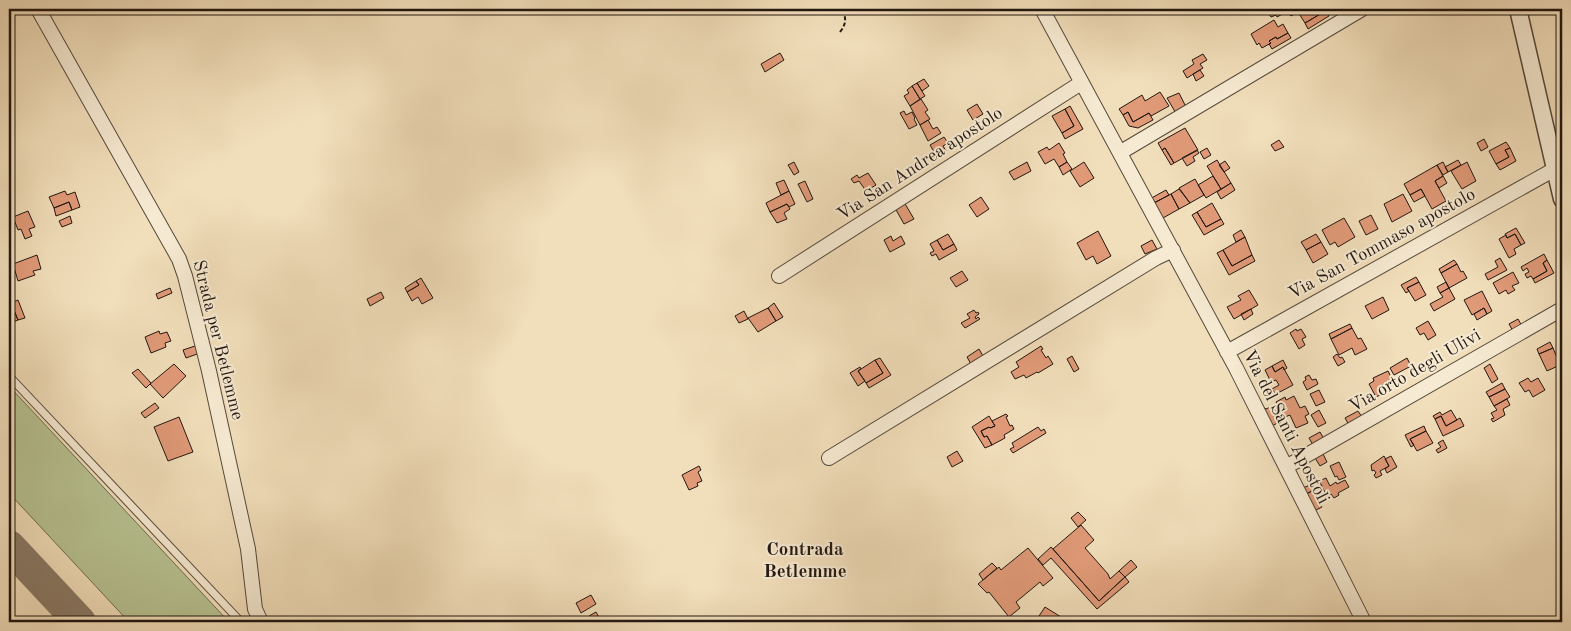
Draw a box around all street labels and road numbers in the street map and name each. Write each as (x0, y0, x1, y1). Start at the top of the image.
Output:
street label: Via San Andrea apostolo (834, 104, 1006, 224)
street label: Via San Tommaso apostolo (1286, 185, 1478, 303)
street label: Strada per Betlemme (189, 258, 247, 422)
street label: Via orto degli Ulivi (1346, 326, 1484, 416)
street label: Via del Santi Apostoli (1239, 347, 1333, 507)

